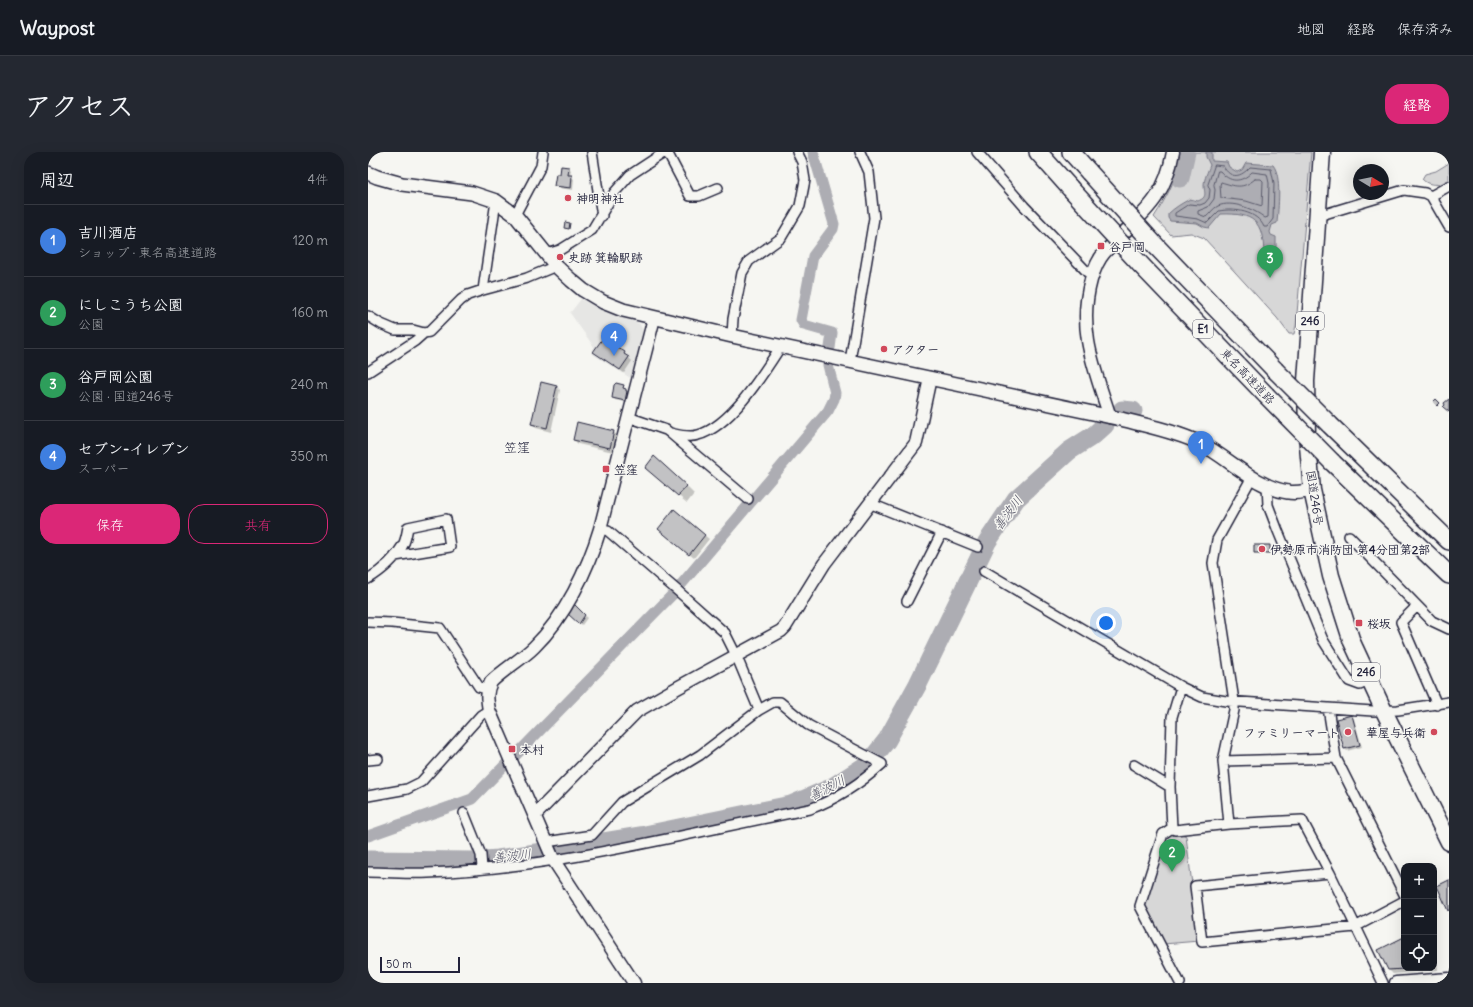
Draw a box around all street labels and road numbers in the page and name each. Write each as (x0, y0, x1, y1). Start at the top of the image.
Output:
road number: 246 (1296, 312, 1324, 330)
road number: E1 (1193, 320, 1213, 338)
street label: 東名高速道路 (1218, 345, 1278, 407)
street label: 国道246号 (1303, 469, 1327, 527)
road number: 246 (1352, 663, 1380, 681)

